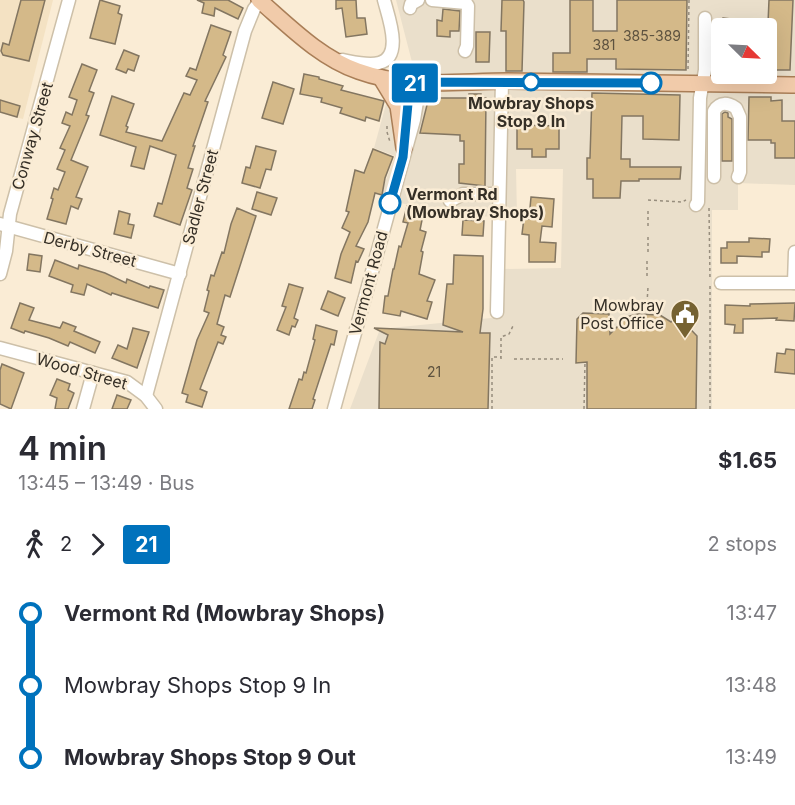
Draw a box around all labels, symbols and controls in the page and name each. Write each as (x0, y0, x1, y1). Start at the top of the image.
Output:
north arrow (711, 18, 777, 84)
map controls (711, 18, 777, 84)
house number: 385-389 (623, 27, 681, 44)
house number: 381 (592, 36, 616, 53)
line badge: 21 (388, 64, 442, 103)
text: 21 (404, 71, 426, 96)
unlabelled marker (640, 72, 662, 94)
marker: Mowbray Shops Stop 9 In (522, 73, 540, 91)
street label: Conway Street (7, 80, 57, 192)
place label: Mowbray Shops Stop 9 In (468, 93, 594, 131)
street label: Sadler Street (178, 147, 222, 247)
place label: Vermont Rd (Mowbray Shops) (406, 184, 544, 222)
marker: Vermont Rd (Mowbray Shops) (379, 192, 401, 214)
street label: Derby Street (41, 227, 139, 271)
street label: Vermont Road (344, 229, 392, 337)
place label: Mowbray Post Office (580, 295, 664, 333)
public building icon: Mowbray Post Office (669, 298, 701, 340)
street label: Wood Street (34, 348, 130, 394)
house number: 21 (427, 363, 441, 380)
text: 4 min (18, 428, 107, 468)
text: $1.65 (718, 447, 777, 473)
text: 13:45 – 13:49 · Bus (18, 471, 195, 495)
icon: walk (18, 528, 51, 561)
icon: forward (81, 528, 114, 561)
text: 2 (60, 532, 72, 556)
text: 21 (135, 532, 158, 557)
text: 2 stops (707, 532, 777, 556)
text: Vermont Rd (Mowbray Shops) (64, 600, 385, 626)
text: 13:47 (727, 601, 777, 625)
text: Mowbray Shops Stop 9 In (64, 672, 331, 698)
text: 13:48 (725, 673, 777, 697)
text: Mowbray Shops Stop 9 Out (64, 744, 356, 770)
text: 13:49 (725, 745, 777, 769)

